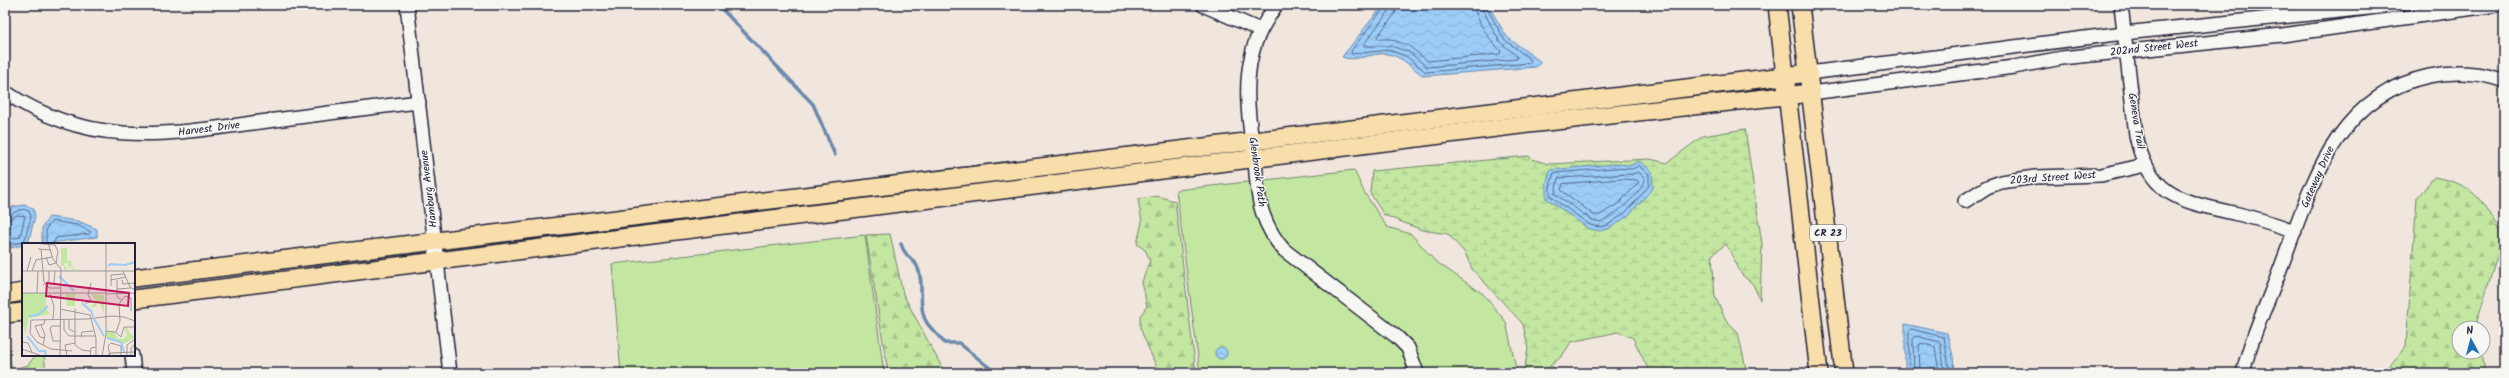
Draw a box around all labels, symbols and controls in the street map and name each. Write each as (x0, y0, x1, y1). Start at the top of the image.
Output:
street label: 202nd Street West (2109, 34, 2200, 62)
street label: Geneva Trail (2123, 92, 2149, 151)
street label: Harvest Drive (177, 116, 241, 142)
street label: Glenbrook Path (1243, 136, 1271, 208)
street label: Gateway Drive (2296, 143, 2340, 211)
street label: Hamburg Avenue (415, 149, 443, 229)
street label: 203rd Street West (2009, 166, 2098, 190)
road number: CR 23 (1810, 225, 1846, 241)
inset map (22, 243, 135, 356)
north arrow (2451, 320, 2491, 360)
text: N (2465, 322, 2474, 340)

